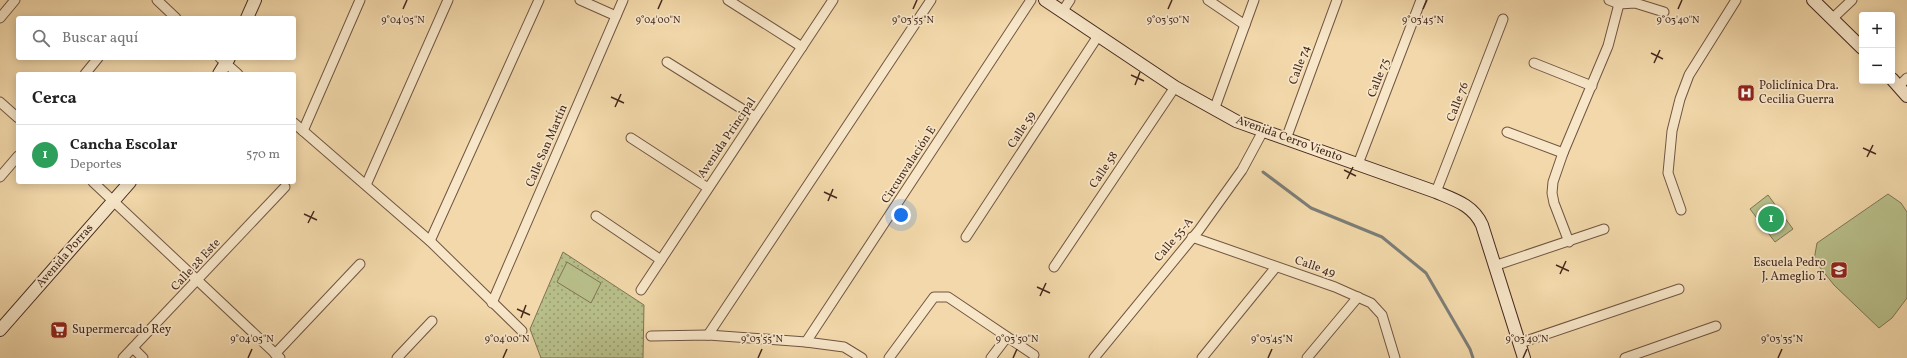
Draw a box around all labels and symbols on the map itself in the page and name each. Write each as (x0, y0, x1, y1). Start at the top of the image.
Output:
text: 9°04'05"N (381, 13, 425, 27)
text: 9°04'00"N (636, 13, 681, 27)
text: 9°03'55"N (892, 13, 935, 27)
text: 9°03'50"N (1147, 13, 1190, 27)
text: 9°03'45"N (1402, 13, 1445, 27)
text: 9°03'40"N (1656, 13, 1700, 27)
street label: Calle 74 (1285, 43, 1315, 87)
street label: Calle 75 (1364, 56, 1394, 100)
place label: Policlínica Dra. Cecilia Guerra (1759, 78, 1839, 108)
street label: Calle 76 (1443, 80, 1473, 124)
hospital icon: Policlínica Dra. Cecilia Guerra (1736, 83, 1756, 103)
street label: Avenida Principal (694, 94, 760, 181)
street label: Calle San Martín (522, 102, 572, 190)
street label: Calle 59 (1004, 109, 1040, 151)
street label: Avenida Cerro Viento (1234, 112, 1344, 166)
street label: Circunvalación E (878, 123, 940, 207)
street label: Calle 58 (1086, 149, 1122, 191)
pin: 1 (1758, 204, 1784, 234)
your location (891, 205, 911, 225)
street label: Calle 55-A (1151, 214, 1198, 266)
street label: Avenida Porras (33, 221, 97, 291)
street label: Calle 28 Este (168, 235, 225, 295)
street label: Calle 49 (1292, 253, 1338, 281)
place label: Escuela Pedro J. Ameglio T. (1753, 255, 1826, 285)
school or university icon: Escuela Pedro J. Ameglio T. (1829, 260, 1849, 280)
supermarket icon: Supermercado Rey (49, 320, 69, 340)
place label: Supermercado Rey (72, 322, 172, 338)
text: 9°04'05"N (230, 332, 274, 346)
text: 9°04'00"N (485, 332, 530, 346)
text: 9°03'55"N (741, 332, 784, 346)
text: 9°03'50"N (996, 332, 1039, 346)
text: 9°03'45"N (1251, 332, 1294, 346)
text: 9°03'40"N (1505, 332, 1549, 346)
text: 9°03'35"N (1761, 332, 1804, 346)

